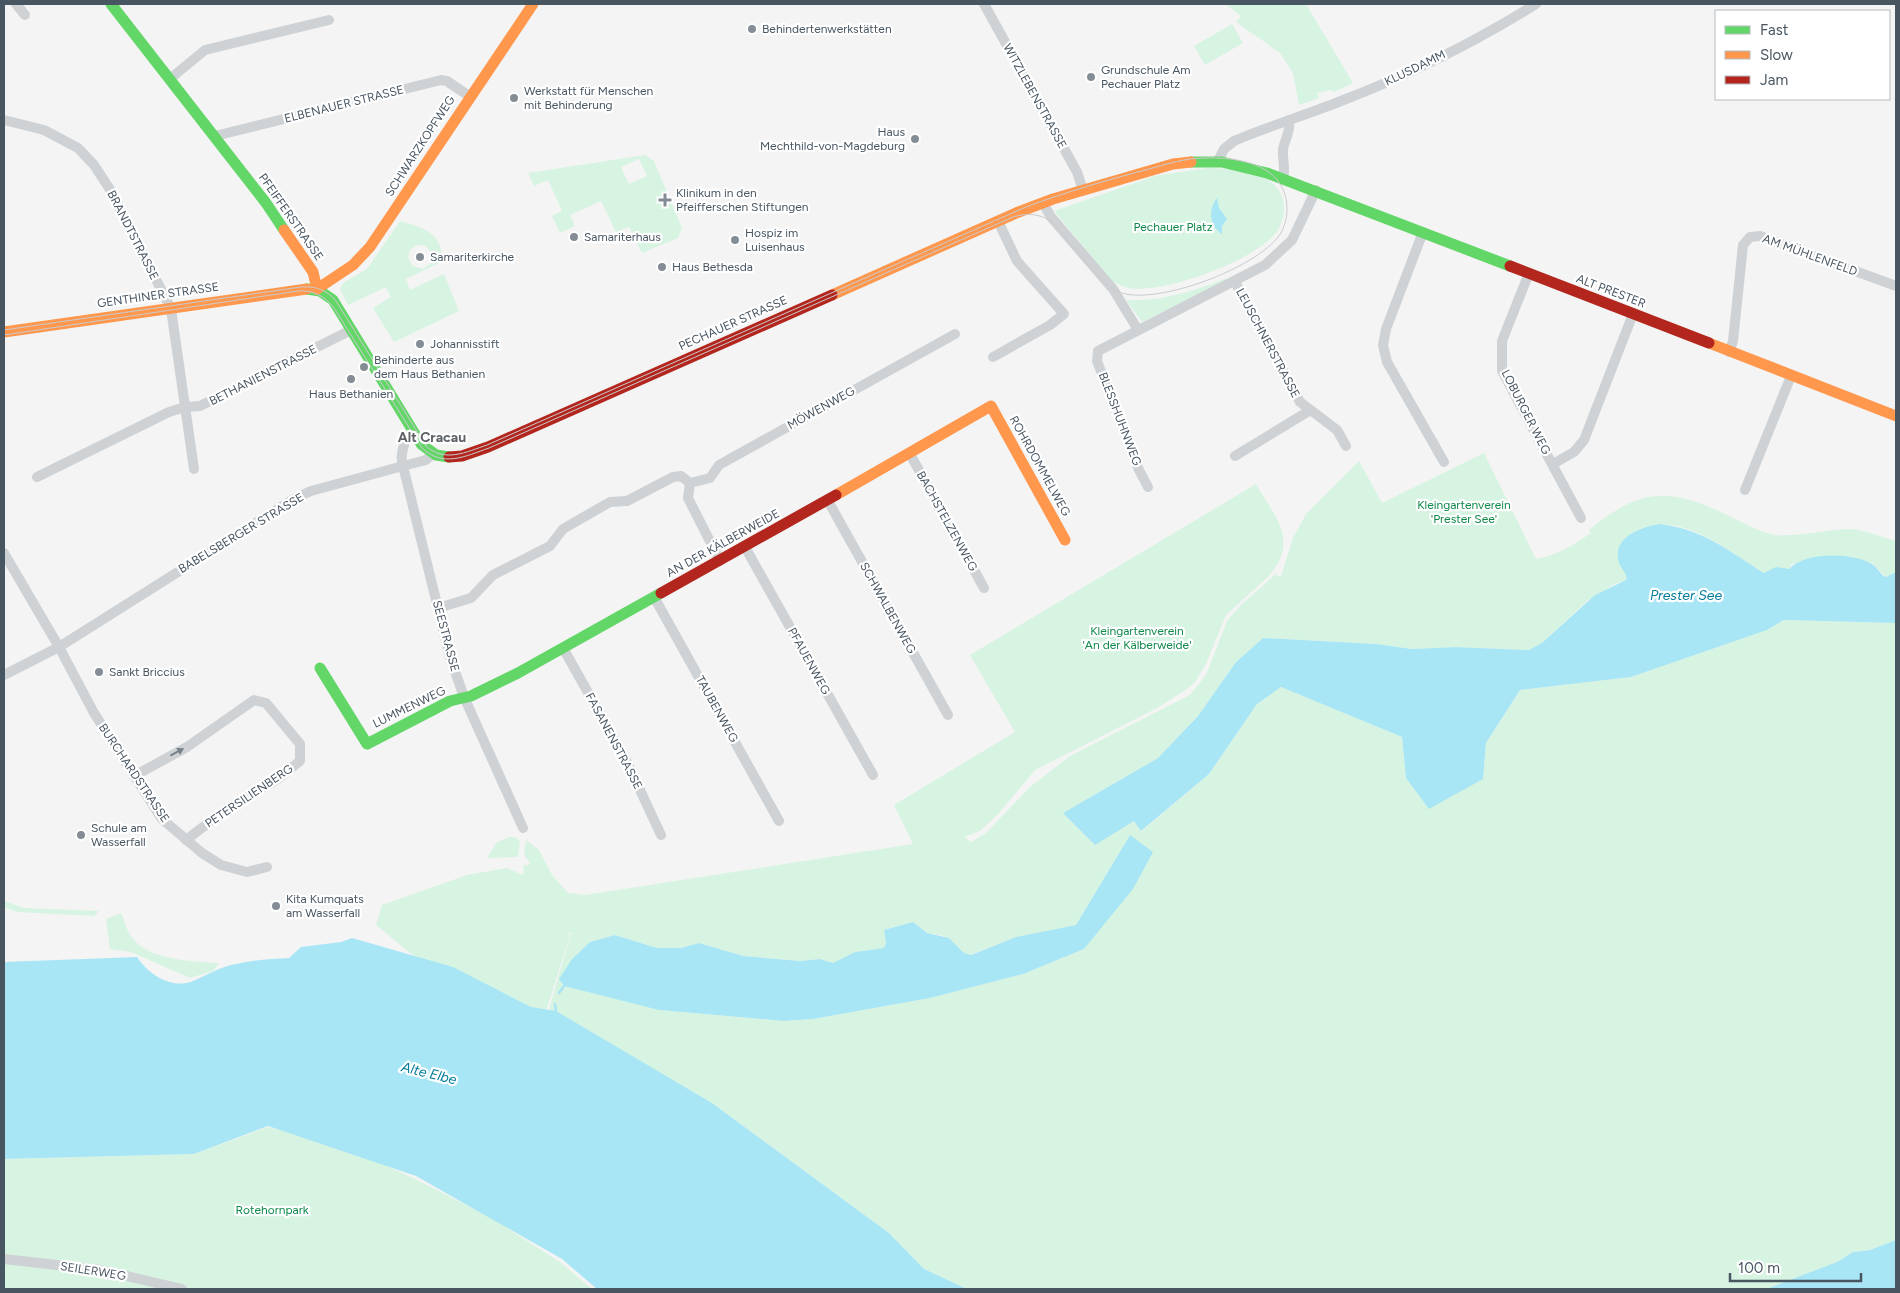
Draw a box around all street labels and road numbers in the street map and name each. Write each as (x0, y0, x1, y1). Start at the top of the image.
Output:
street label: WITZLEBENSTRASSE (1000, 41, 1070, 151)
street label: KLUSDAMM (1382, 47, 1448, 89)
street label: ELBENAUER STRASSE (283, 82, 405, 126)
street label: SCHWARZKOPFWEG (382, 93, 458, 199)
street label: PFEIFFERSTRASSE (256, 171, 326, 263)
street label: BRANDTSTRASSE (104, 188, 162, 282)
street label: AM MÜHLENFELD (1761, 231, 1859, 279)
street label: ALT PRESTER (1574, 271, 1648, 311)
street label: GENTHINER STRASSE (96, 280, 220, 310)
street label: LEUSCHNERSTRASSE (1233, 286, 1303, 400)
street label: PECHAUER STRASSE (677, 293, 789, 353)
street label: BETHANIENSTRASSE (207, 342, 319, 408)
street label: LOBURGER WEG (1499, 367, 1553, 457)
street label: BLESSHUHNWEG (1096, 370, 1144, 468)
street label: MÖWENWEG (785, 384, 857, 432)
street label: ROHRDOMMELWEG (1007, 413, 1073, 519)
street label: BACHSTELZENWEG (914, 469, 980, 573)
street label: BABELSBERGER STRASSE (176, 490, 306, 576)
street label: AN DER KÄLBERWEIDE (664, 506, 782, 580)
street label: SCHWALBENWEG (857, 560, 919, 656)
street label: SEESTRASSE (430, 599, 462, 673)
street label: PFAUENWEG (785, 625, 833, 697)
street label: TAUBENWEG (693, 673, 741, 745)
street label: LUMMENWEG (370, 683, 448, 731)
street label: FASANENSTRASSE (583, 690, 645, 792)
street label: BURCHARDSTRASSE (96, 721, 172, 825)
street label: PETERSILIENBERG (202, 761, 296, 831)
street label: SEILERWEG (59, 1259, 127, 1283)

